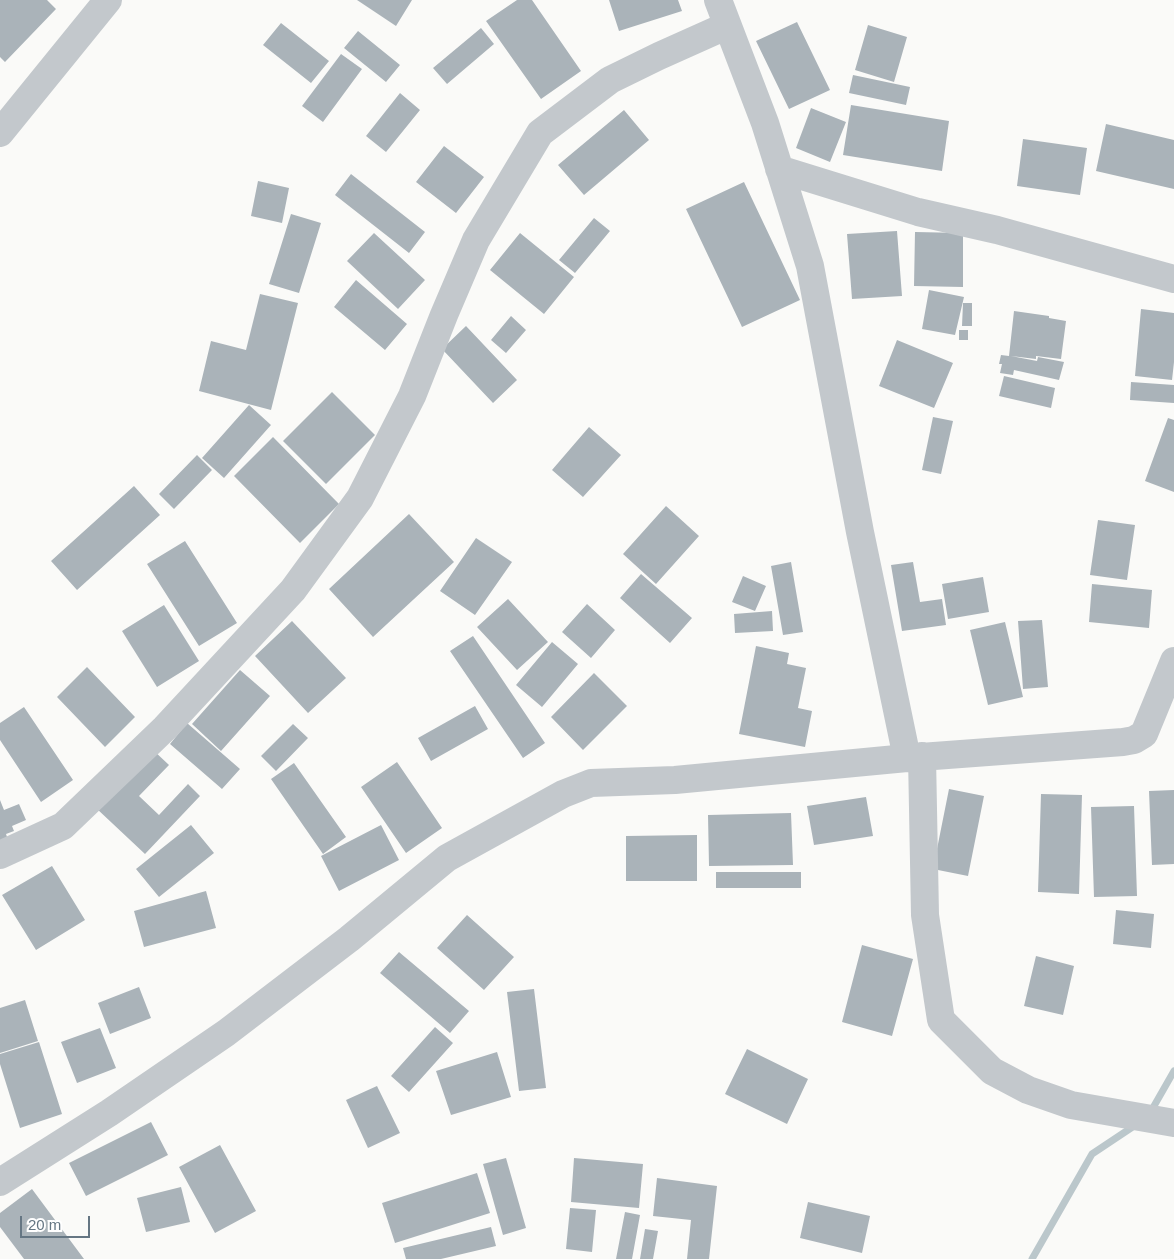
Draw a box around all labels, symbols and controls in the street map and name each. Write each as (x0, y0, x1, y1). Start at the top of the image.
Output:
scale bar (22, 1206, 92, 1238)
text: 20 m (28, 1216, 61, 1233)

